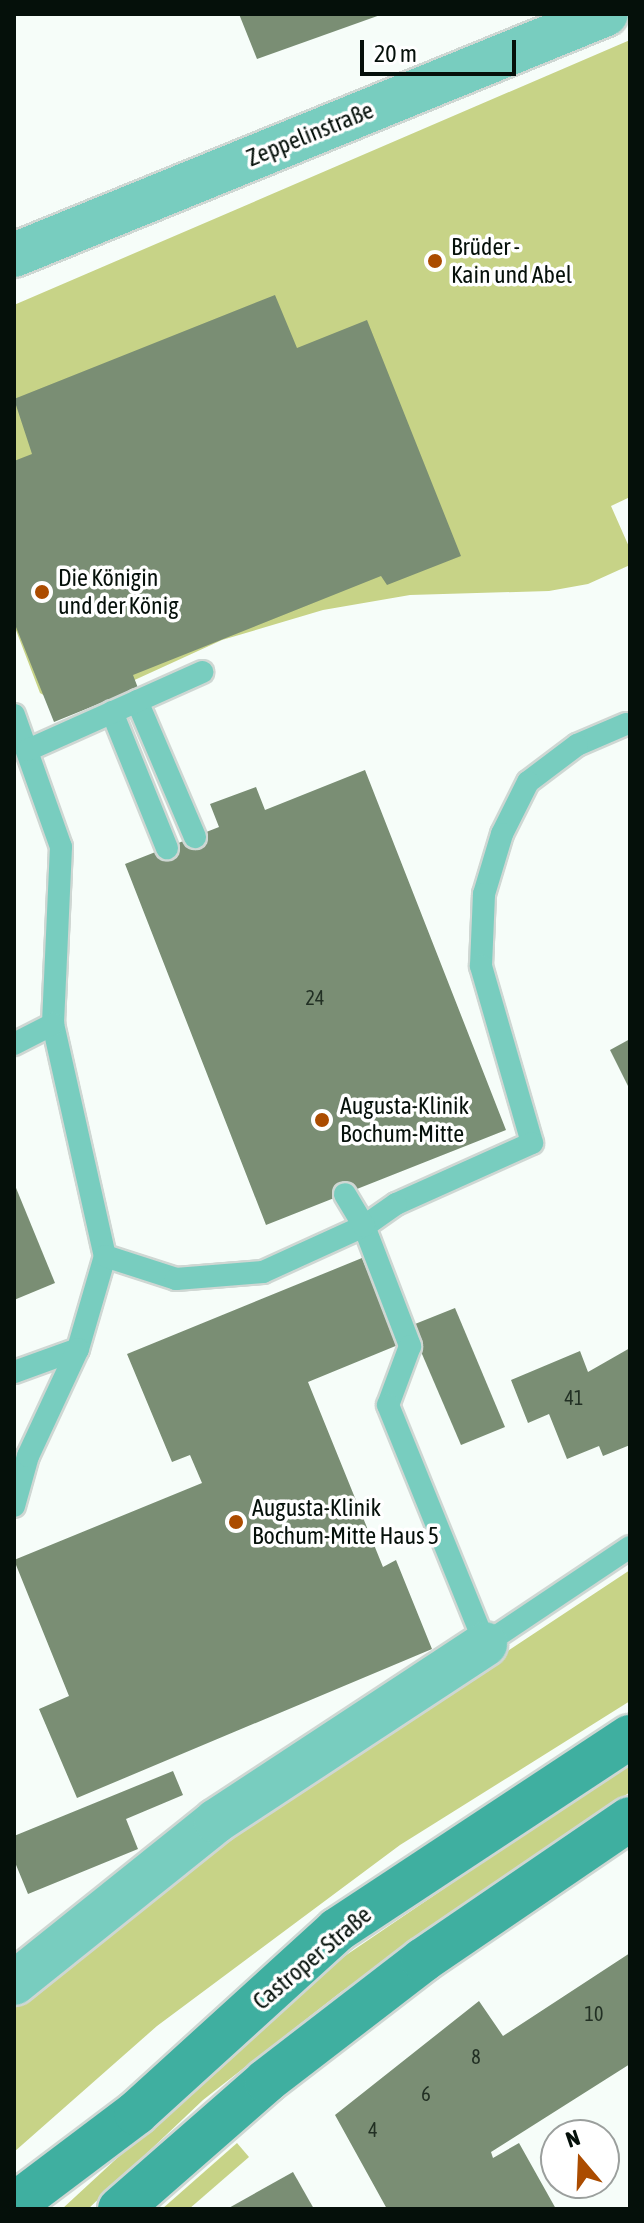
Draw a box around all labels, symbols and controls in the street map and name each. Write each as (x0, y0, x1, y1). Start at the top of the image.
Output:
scale bar (364, 24, 520, 74)
text: 20 m (374, 40, 417, 67)
street label: Zeppelinstraße (242, 96, 378, 172)
place label: Brüder - Kain und Abel (451, 233, 572, 289)
marker: Brüder - Kain und Abel (426, 252, 444, 270)
place label: Die Königin und der König (58, 564, 179, 620)
marker: Die Königin und der König (33, 583, 51, 601)
house number: 24 (306, 985, 324, 1009)
place label: Augusta-Klinik Bochum-Mitte (340, 1092, 469, 1148)
marker: Augusta-Klinik Bochum-Mitte (311, 1109, 333, 1131)
house number: 41 (565, 1385, 583, 1409)
place label: Augusta-Klinik Bochum-Mitte Haus 5 (252, 1494, 439, 1550)
marker: Augusta-Klinik Bochum-Mitte Haus 5 (227, 1513, 245, 1531)
street label: Castroper Straße (247, 1900, 377, 2016)
house number: 10 (585, 2001, 603, 2025)
house number: 8 (471, 2044, 481, 2068)
house number: 6 (421, 2081, 431, 2105)
house number: 4 (368, 2117, 378, 2141)
north arrow (540, 2119, 620, 2199)
text: N (562, 2124, 583, 2153)

